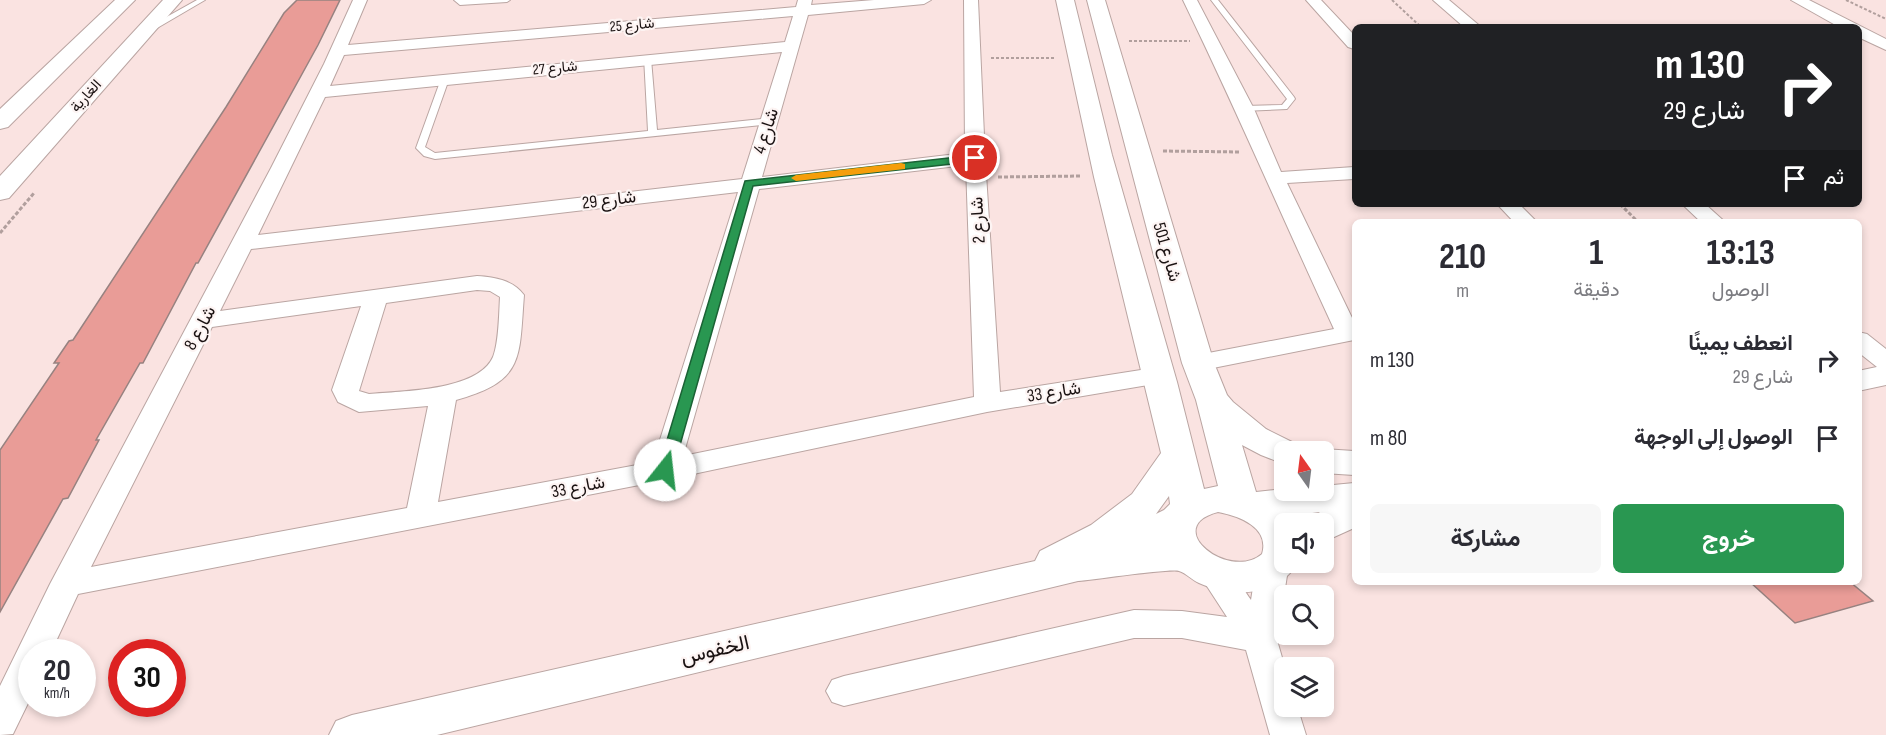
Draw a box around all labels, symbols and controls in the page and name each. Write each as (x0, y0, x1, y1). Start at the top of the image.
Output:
street label: شارع 25 (609, 14, 655, 37)
text: 130 m (1655, 40, 1745, 91)
icon: right (1766, 48, 1844, 126)
street label: شارع 27 (532, 57, 578, 80)
street label: الغارية (66, 76, 106, 116)
text: شارع 29 (1663, 95, 1745, 127)
street label: شارع 4 (749, 106, 784, 157)
pin (949, 132, 1000, 183)
icon: arrive (958, 141, 991, 174)
icon: arrive (1778, 162, 1811, 195)
text: ثم (1823, 164, 1844, 191)
street label: شارع 29 (581, 186, 637, 215)
street label: شارع 2 (966, 196, 991, 244)
street label: شارع 501 (1148, 220, 1185, 284)
text: 1 (1589, 232, 1603, 275)
text: 13:13 (1706, 232, 1775, 275)
text: 210 (1439, 236, 1486, 279)
text: دقيقة (1573, 278, 1619, 302)
text: الوصول (1712, 278, 1770, 302)
text: m (1456, 279, 1469, 303)
street label: شارع 8 (180, 302, 221, 354)
text: انعطف يمينًا (1688, 330, 1793, 357)
icon: right (1811, 344, 1844, 377)
text: 130 m (1370, 347, 1414, 374)
text: شارع 29 (1732, 365, 1793, 389)
street label: شارع 33 (1026, 377, 1083, 408)
icon: arrive (1811, 422, 1844, 455)
text: الوصول إلى الوجهة (1634, 424, 1793, 451)
text: 80 m (1370, 425, 1407, 452)
position arrow (633, 438, 697, 502)
north arrow (1274, 441, 1334, 501)
map controls (1274, 441, 1334, 717)
street label: شارع 33 (549, 472, 607, 503)
button: مشاركة (1370, 504, 1601, 573)
button: خروج (1613, 504, 1844, 573)
button: sound (1274, 513, 1334, 573)
button: search (1274, 585, 1334, 645)
street label: الخفوس (678, 630, 752, 670)
speed limit sign: 30 (108, 639, 186, 717)
text: 20 (43, 653, 71, 689)
button: layers (1274, 657, 1334, 717)
text: km/h (44, 684, 70, 703)

